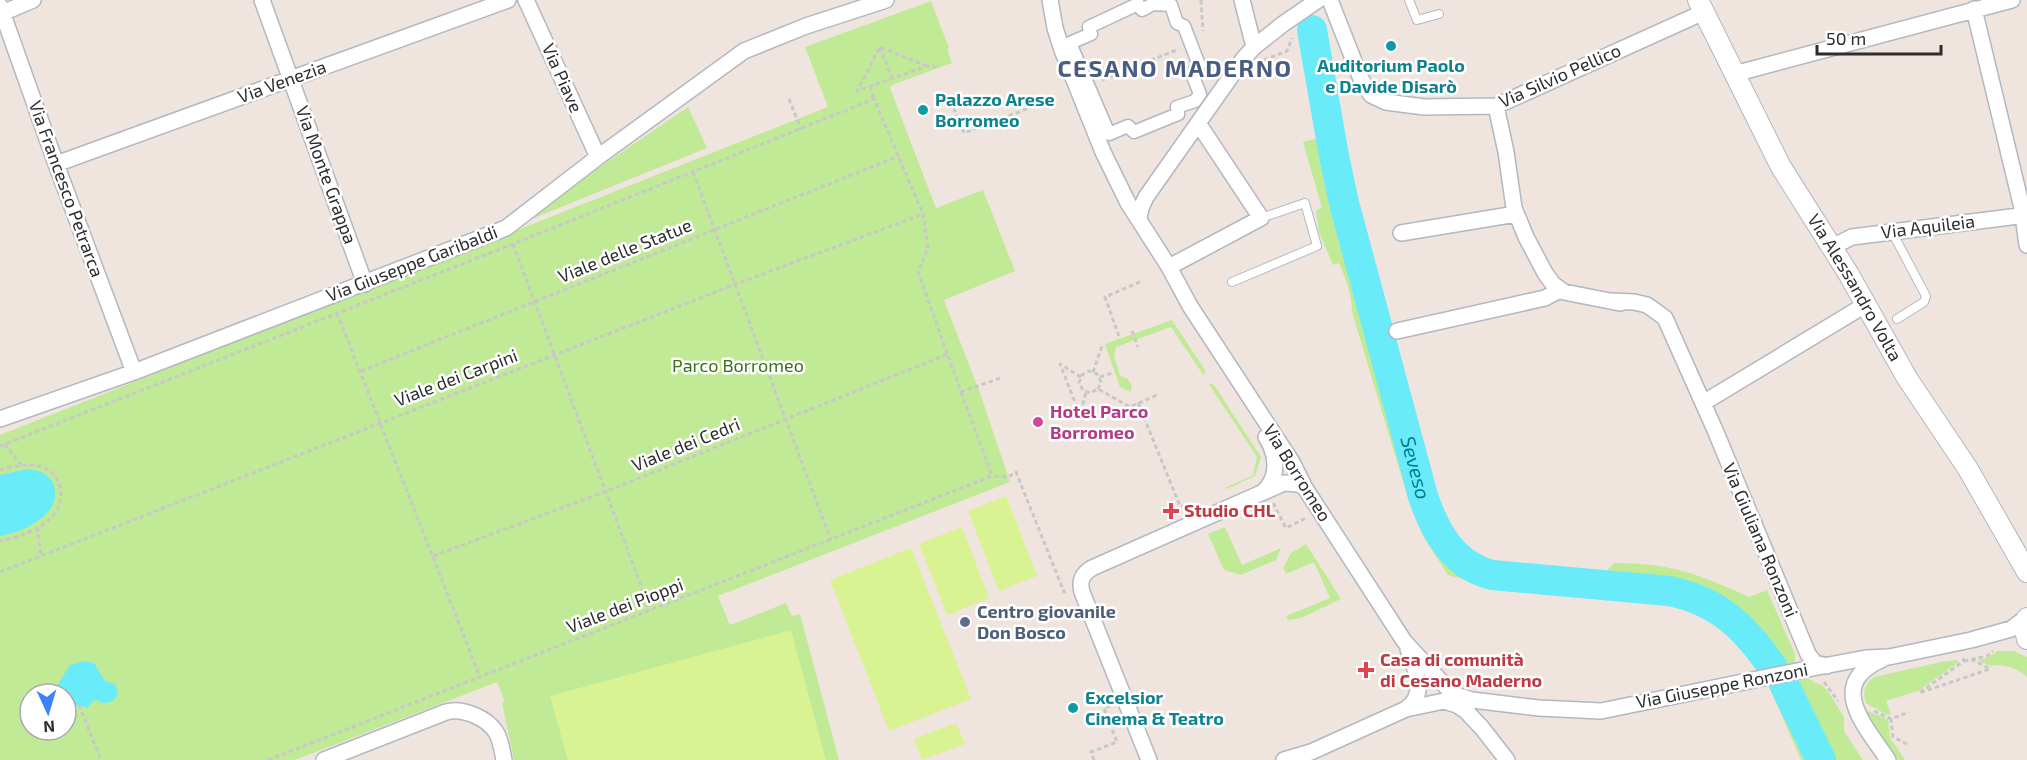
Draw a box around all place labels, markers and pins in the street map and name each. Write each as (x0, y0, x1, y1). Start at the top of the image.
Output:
marker: Auditorium Paolo e Davide Disarò (1384, 39, 1398, 53)
place label: Auditorium Paolo e Davide Disarò (1317, 54, 1465, 97)
place label: Palazzo Arese Borromeo (935, 88, 1055, 131)
marker: Palazzo Arese Borromeo (916, 103, 930, 117)
place label: Hotel Parco Borromeo (1050, 400, 1148, 443)
marker: Hotel Parco Borromeo (1031, 415, 1045, 429)
place label: Studio CHL (1184, 499, 1276, 521)
marker: Studio CHL (1162, 502, 1180, 520)
place label: Centro giovanile Don Bosco (977, 600, 1116, 643)
marker: Centro giovanile Don Bosco (958, 615, 972, 629)
place label: Casa di comunità di Cesano Maderno (1380, 648, 1542, 691)
marker: Casa di comunità di Cesano Maderno (1357, 661, 1375, 679)
place label: Excelsior Cinema & Teatro (1085, 686, 1224, 729)
marker: Excelsior Cinema & Teatro (1066, 701, 1080, 715)

